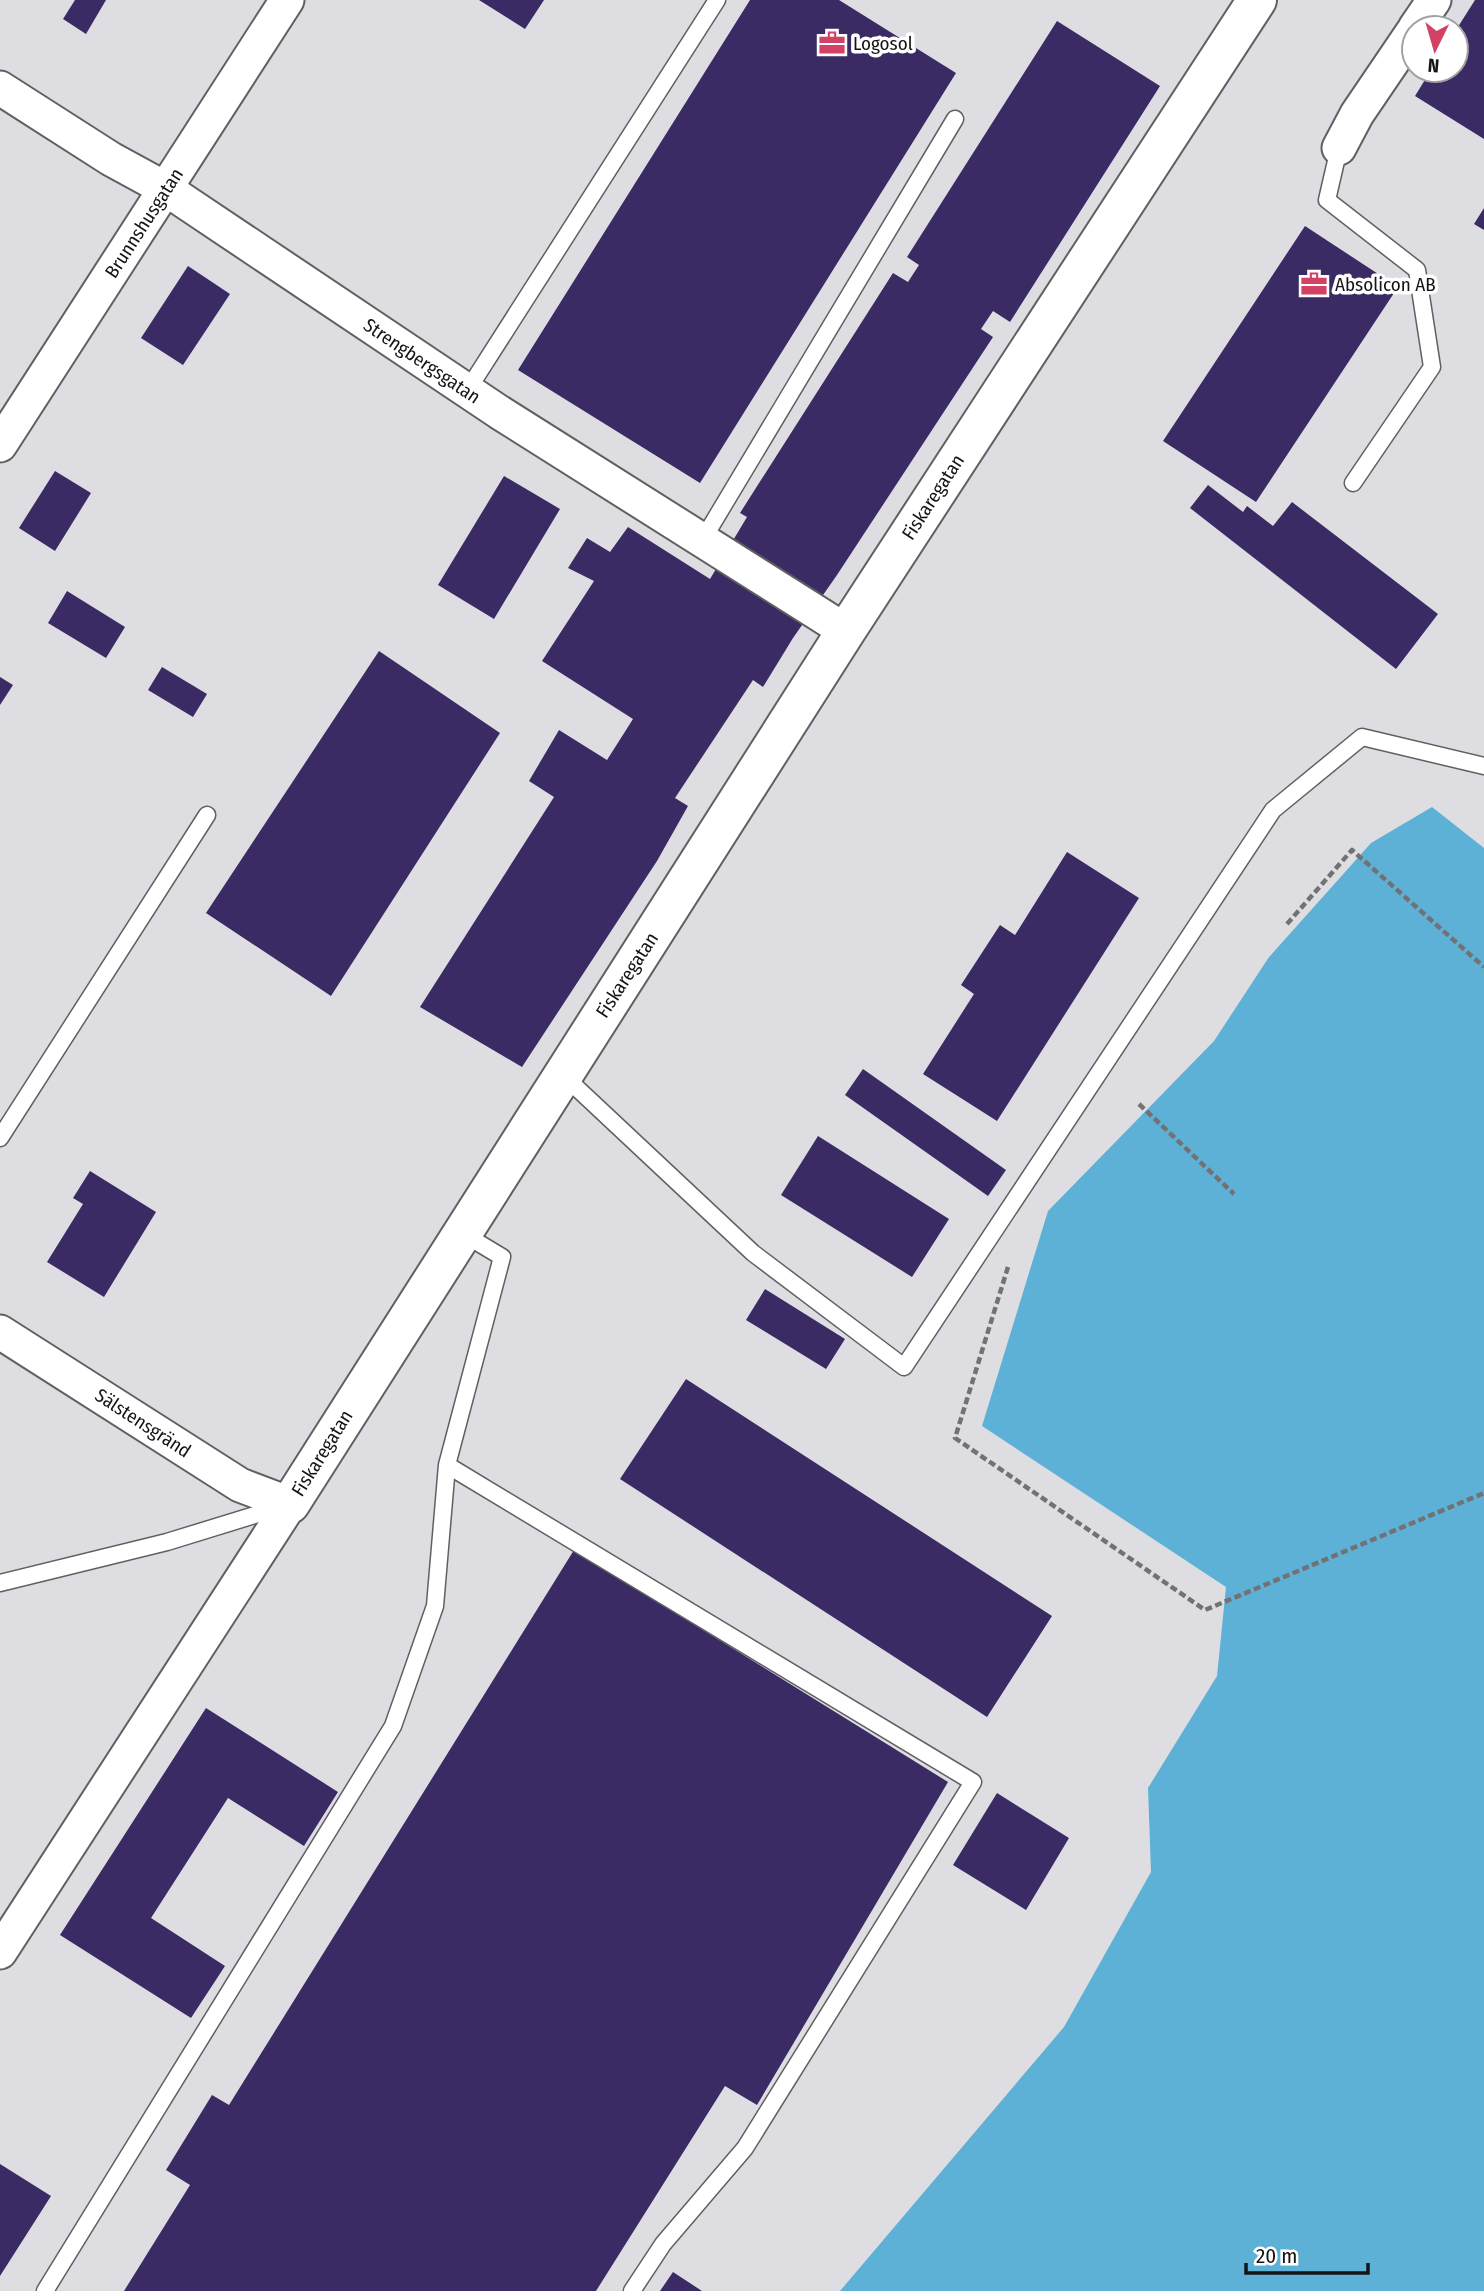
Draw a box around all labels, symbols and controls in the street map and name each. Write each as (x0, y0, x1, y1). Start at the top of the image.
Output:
north arrow (1400, 14, 1470, 84)
office icon: Logosol (817, 28, 847, 58)
place label: Logosol (853, 32, 913, 55)
text: N (1427, 53, 1440, 77)
street label: Brunnshusgatan (100, 164, 188, 282)
office icon: Absolicon AB (1299, 269, 1329, 299)
place label: Absolicon AB (1335, 273, 1436, 296)
street label: Strengbergsgatan (359, 313, 485, 409)
street label: Fiskaregatan (897, 450, 969, 544)
street label: Fiskaregatan (591, 928, 663, 1022)
street label: Sälstensgränd (91, 1384, 195, 1462)
street label: Fiskaregatan (286, 1406, 358, 1500)
scale bar (1246, 2232, 1368, 2276)
text: 20 m (1256, 2243, 1297, 2269)

